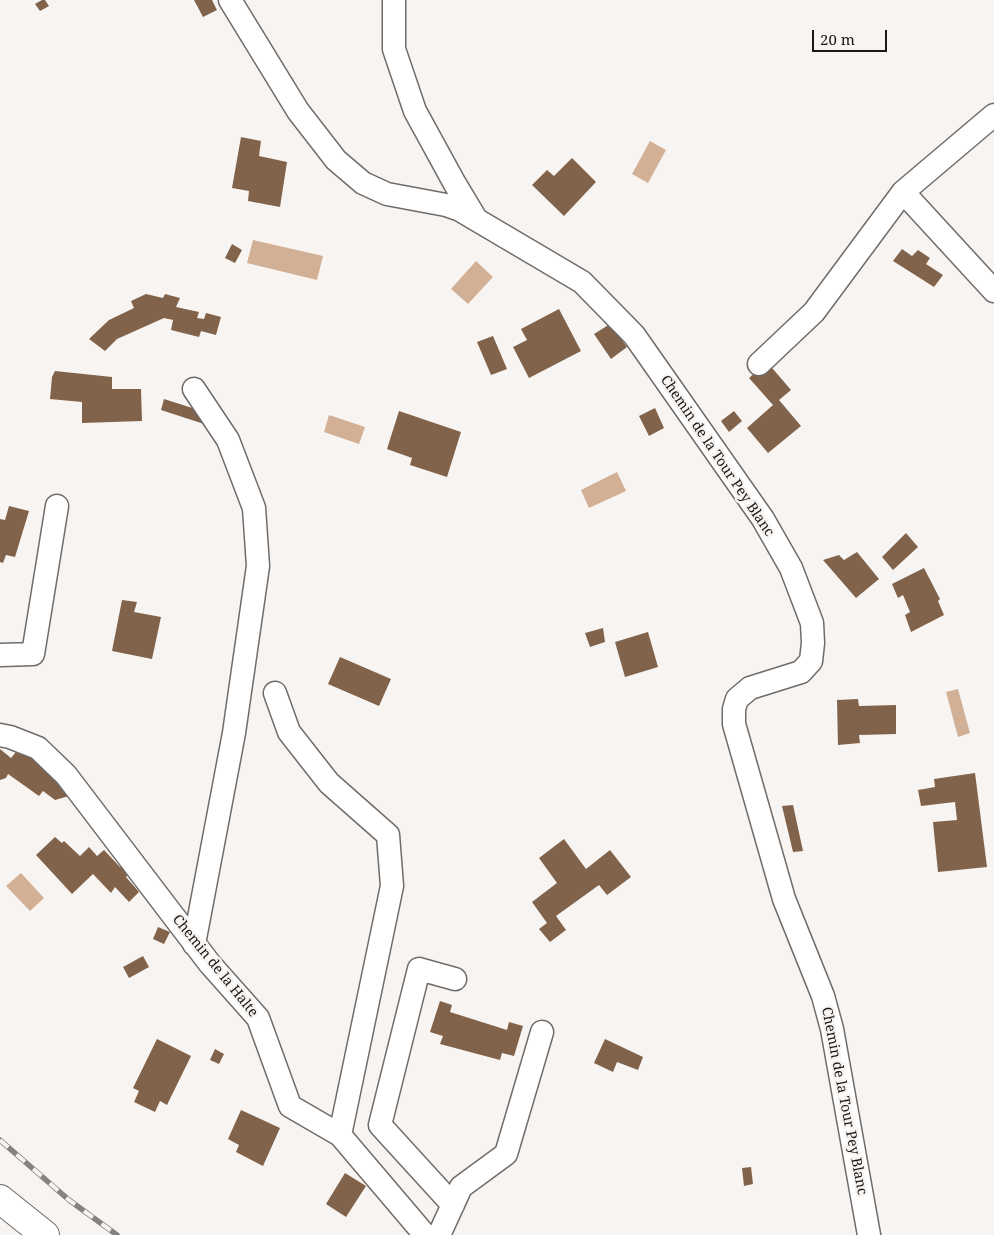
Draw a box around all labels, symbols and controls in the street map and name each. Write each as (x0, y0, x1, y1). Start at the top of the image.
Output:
scale bar (814, 20, 889, 52)
text: 20 m (820, 29, 855, 49)
street label: Chemin de la Tour Pey Blanc (657, 372, 777, 540)
street label: Chemin de la Halte (169, 911, 261, 1021)
street label: Chemin de la Tour Pey Blanc (818, 1006, 870, 1196)

